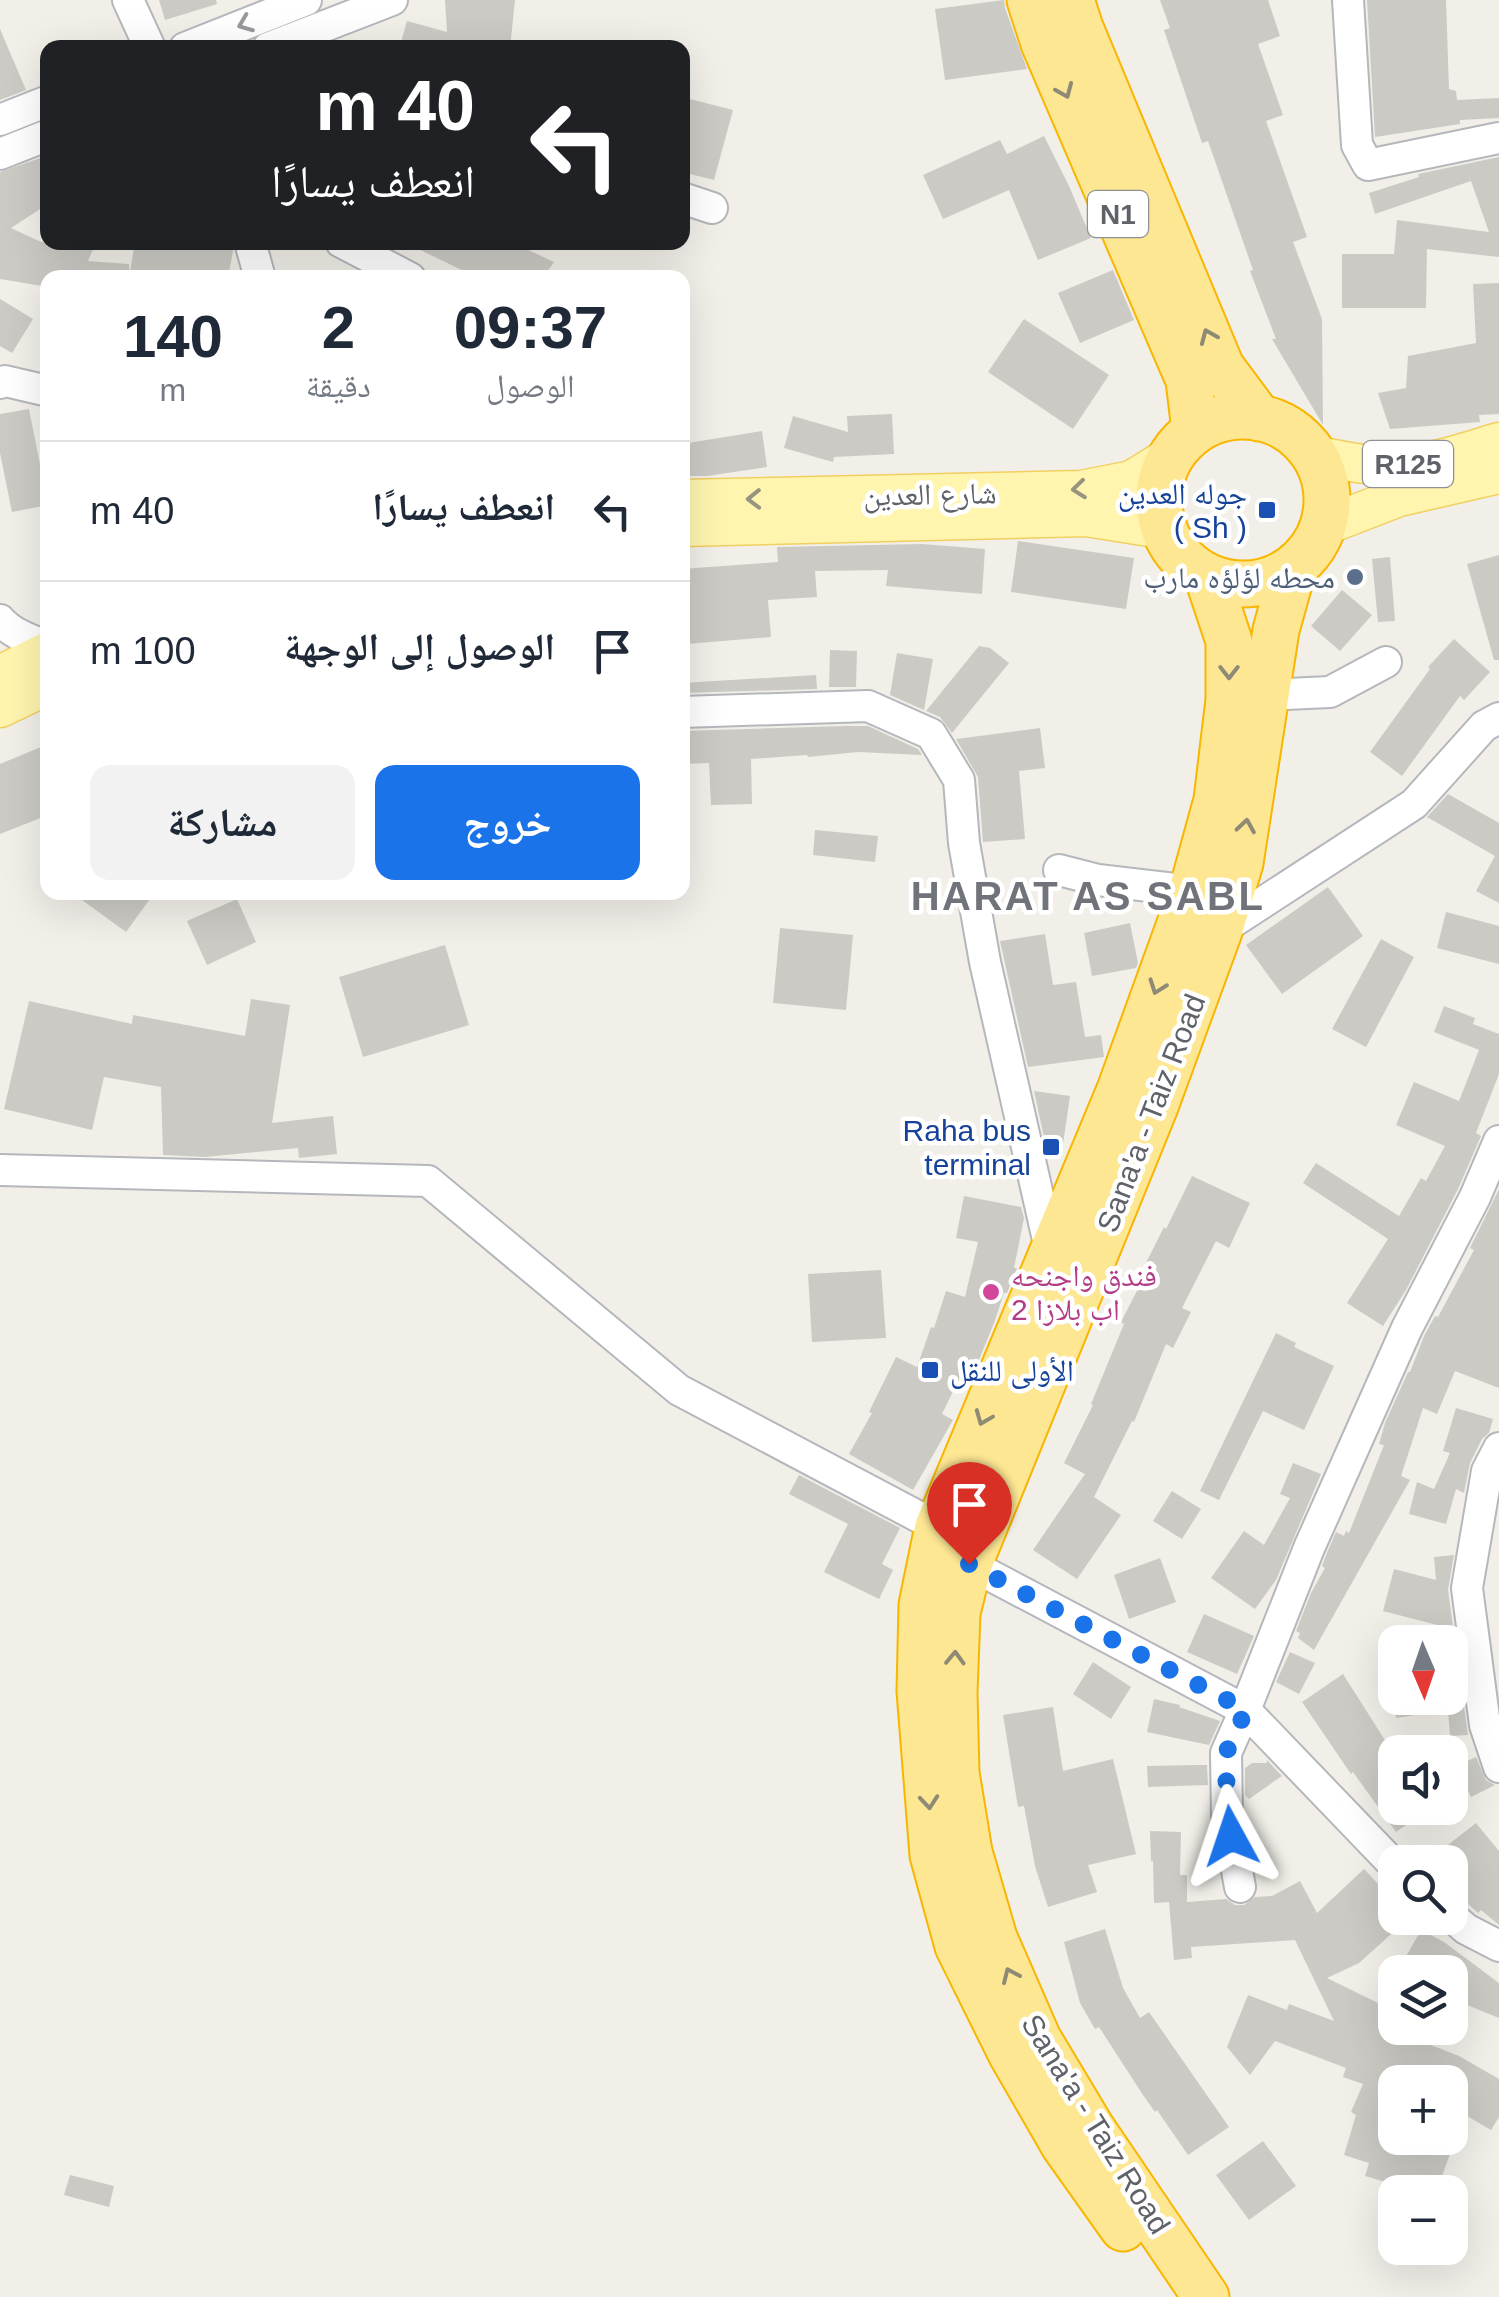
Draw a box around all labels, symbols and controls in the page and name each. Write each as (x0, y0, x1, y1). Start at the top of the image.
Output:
one-way arrow (238, 12, 255, 32)
text: 40 m (315, 67, 475, 145)
icon: left (510, 80, 640, 210)
one-way arrow (1053, 81, 1073, 99)
text: انعطف يسارًا (271, 156, 475, 207)
road number: N1 (1088, 191, 1148, 237)
text: 2 (322, 294, 355, 361)
text: 09:37 (454, 294, 607, 361)
text: 140 (123, 303, 223, 370)
one-way arrow (1199, 328, 1219, 346)
text: دقيقة (306, 368, 371, 404)
text: الوصول (486, 368, 575, 404)
text: m (160, 372, 186, 408)
road number: R125 (1363, 441, 1453, 487)
street label: شارع العدين (863, 476, 997, 515)
place label: جوله العدين ( Sh ) (1118, 477, 1247, 544)
one-way arrow (1071, 478, 1087, 499)
icon: left (585, 484, 640, 539)
text: انعطف يسارًا (372, 486, 555, 528)
one-way arrow (746, 488, 762, 509)
text: 40 m (90, 490, 175, 532)
marker: جوله العدين ( Sh ) (1256, 499, 1278, 521)
place label: محطه لؤلؤه مارب (1143, 561, 1335, 594)
marker: محطه لؤلؤه مارب (1344, 566, 1366, 588)
icon: arrive (585, 624, 640, 679)
text: الوصول إلى الوجهة (284, 626, 555, 668)
text: 100 m (90, 630, 196, 672)
one-way arrow (1218, 664, 1240, 680)
button: مشاركة (90, 765, 355, 880)
button: خروج (375, 765, 640, 880)
one-way arrow (1235, 818, 1256, 834)
district label: HARAT AS SABL (911, 874, 1265, 918)
one-way arrow (1148, 977, 1169, 994)
street label: Sana'a - Taiz Road (1090, 989, 1212, 1237)
place label: Raha bus terminal (903, 1114, 1031, 1181)
marker: Raha bus terminal (1040, 1136, 1062, 1158)
place label: فندق واجنحه اب بلازا 2 (1011, 1259, 1157, 1326)
marker: فندق واجنحه اب بلازا 2 (980, 1281, 1002, 1303)
place label: الأولى للنقل (950, 1354, 1074, 1389)
marker: الأولى للنقل (919, 1359, 941, 1381)
one-way arrow (974, 1408, 994, 1425)
pin (927, 1462, 1012, 1565)
icon: arrive (942, 1477, 997, 1532)
north arrow (1378, 1625, 1468, 1715)
map controls (1378, 1625, 1468, 2265)
one-way arrow (944, 1650, 965, 1666)
button: sound (1378, 1735, 1468, 1825)
position arrow (1179, 1784, 1283, 1888)
one-way arrow (918, 1794, 939, 1810)
button: search (1378, 1845, 1468, 1935)
button: layers (1378, 1955, 1468, 2045)
one-way arrow (1002, 1967, 1022, 1985)
street label: Sana'a - Taiz Road (1015, 2008, 1177, 2240)
button: + (1378, 2065, 1468, 2155)
button: − (1378, 2175, 1468, 2265)

